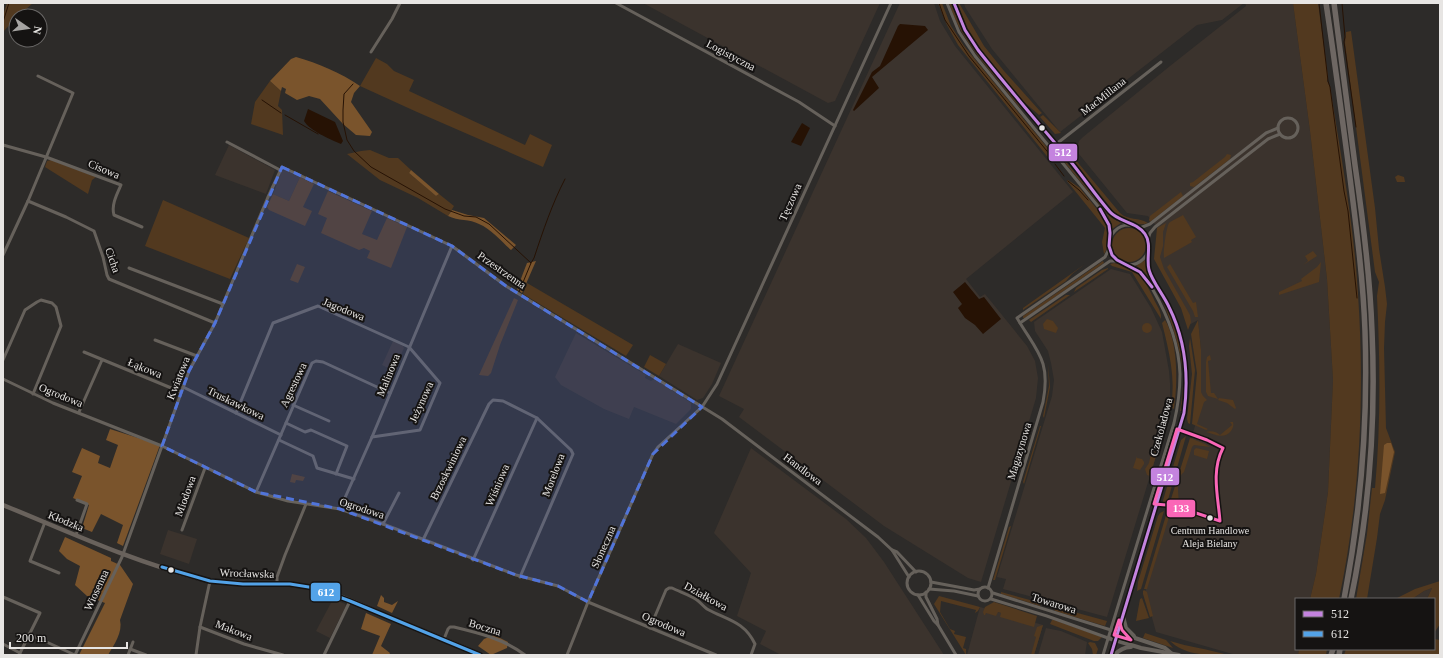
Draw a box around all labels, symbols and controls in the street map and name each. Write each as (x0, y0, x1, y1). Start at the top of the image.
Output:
north arrow (8, 8, 48, 48)
text: N (31, 25, 44, 36)
street label: Logistyczna (704, 37, 758, 73)
street label: MacMillana (1078, 75, 1128, 117)
unlabelled marker (1037, 123, 1047, 133)
line badge: 512 (1048, 143, 1078, 162)
text: 512 (1055, 146, 1072, 158)
street label: Cisowa (86, 157, 122, 181)
street label: Tęczowa (776, 181, 804, 223)
street label: Cicha (103, 246, 123, 274)
street label: Przestrzenna (476, 249, 529, 291)
street label: Jagodowa (321, 295, 367, 323)
street label: Malinowa (374, 352, 402, 398)
street label: Kwiatowa (164, 355, 192, 401)
street label: Łąkowa (126, 356, 164, 380)
street label: Agrestowa (277, 361, 309, 409)
street label: Jeżynowa (407, 380, 435, 424)
street label: Ogrodowa (37, 381, 85, 409)
street label: Truskawkowa (206, 384, 267, 422)
street label: Czekoladowa (1147, 396, 1175, 457)
street label: Magazynowa (1005, 421, 1033, 481)
street label: Brzoskwiniowa (427, 434, 469, 502)
street label: Handlowa (781, 451, 825, 487)
street label: Morelowa (539, 452, 567, 498)
street label: Wiśniowa (483, 462, 511, 508)
line badge: 512 (1150, 467, 1180, 486)
text: 512 (1157, 471, 1174, 483)
street label: Miodowa (172, 474, 198, 518)
street label: Ogrodowa (338, 495, 386, 521)
line badge: 133 (1166, 499, 1196, 518)
text: 133 (1173, 502, 1190, 514)
street label: Kłodzka (46, 508, 86, 534)
marker: Centrum Handlowe Aleja Bielany (1205, 513, 1215, 523)
street label: Słoneczna (588, 524, 618, 570)
place label: Centrum Handlowe Aleja Bielany (1171, 525, 1250, 549)
unlabelled marker (166, 565, 176, 575)
street label: Wrocławska (220, 566, 275, 580)
street label: Wiosenna (81, 568, 111, 612)
street label: Działkowa (682, 579, 730, 613)
line badge: 612 (310, 582, 341, 602)
text: 612 (318, 586, 335, 598)
street label: Towarowa (1030, 590, 1078, 616)
legend (1295, 598, 1435, 650)
text: 512 (1331, 607, 1349, 621)
street label: Ogrodowa (640, 609, 688, 639)
street label: Boczna (467, 616, 503, 638)
street label: Makowa (214, 617, 254, 643)
scale bar (10, 624, 127, 650)
text: 612 (1331, 627, 1349, 641)
text: 200 m (16, 631, 47, 645)

